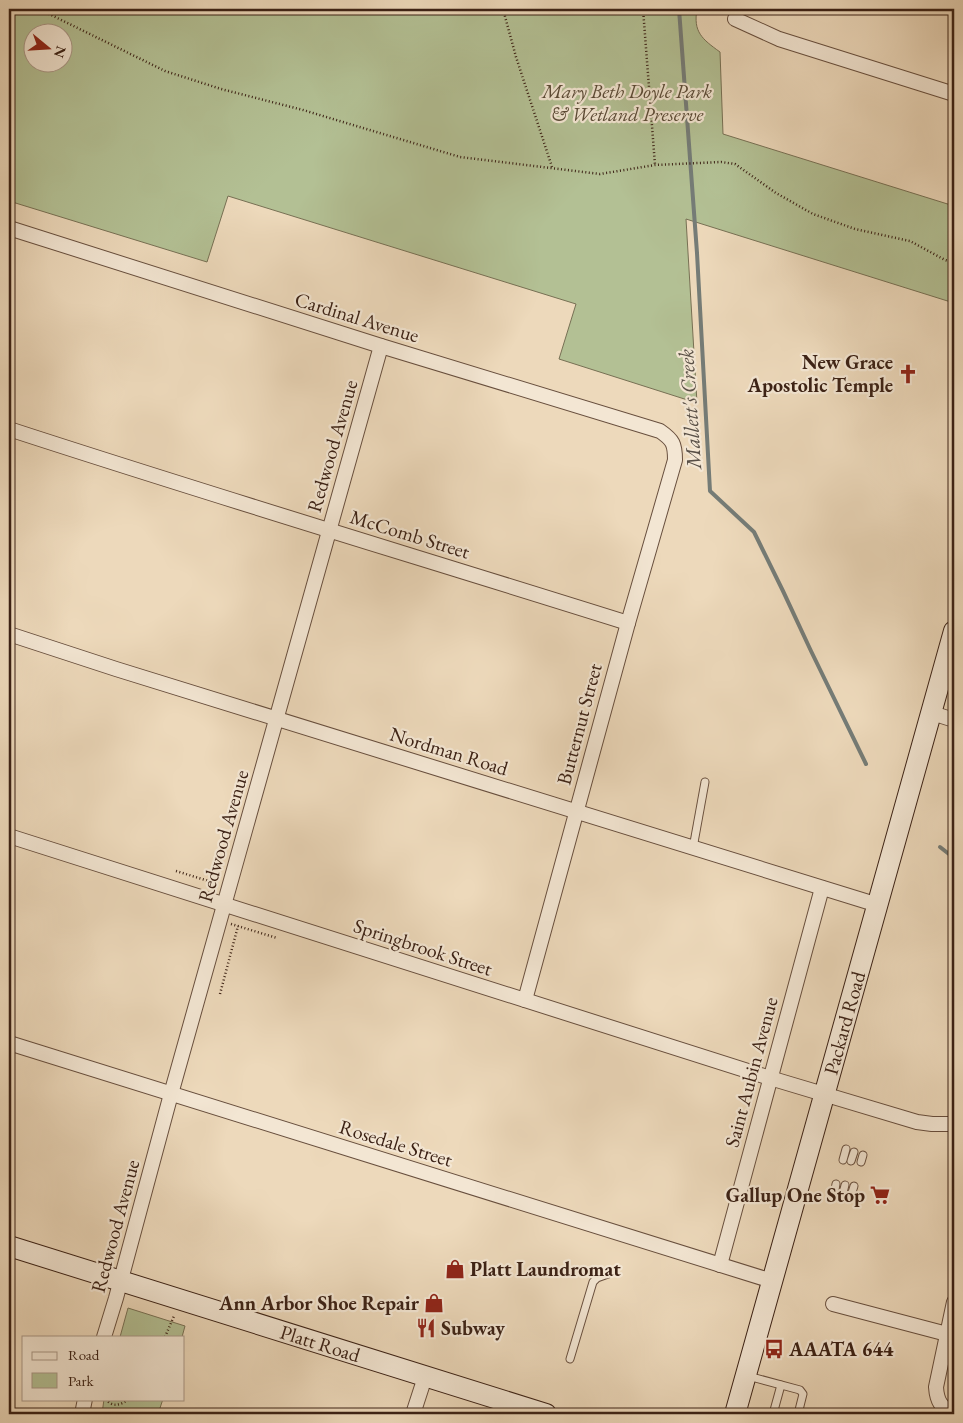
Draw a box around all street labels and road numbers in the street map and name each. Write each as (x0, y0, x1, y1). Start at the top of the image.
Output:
street label: Cardinal Avenue (292, 286, 422, 348)
street label: Redwood Avenue (301, 377, 363, 515)
street label: McComb Street (347, 503, 474, 565)
street label: Butternut Street (550, 660, 608, 788)
street label: Nordman Road (387, 721, 512, 782)
street label: Redwood Avenue (192, 767, 254, 905)
street label: Springbrook Street (350, 912, 496, 982)
street label: Packard Road (818, 968, 871, 1078)
street label: Saint Aubin Avenue (718, 994, 784, 1150)
street label: Rosedale Street (336, 1113, 456, 1173)
street label: Redwood Avenue (85, 1157, 145, 1295)
street label: Platt Road (277, 1319, 364, 1368)

